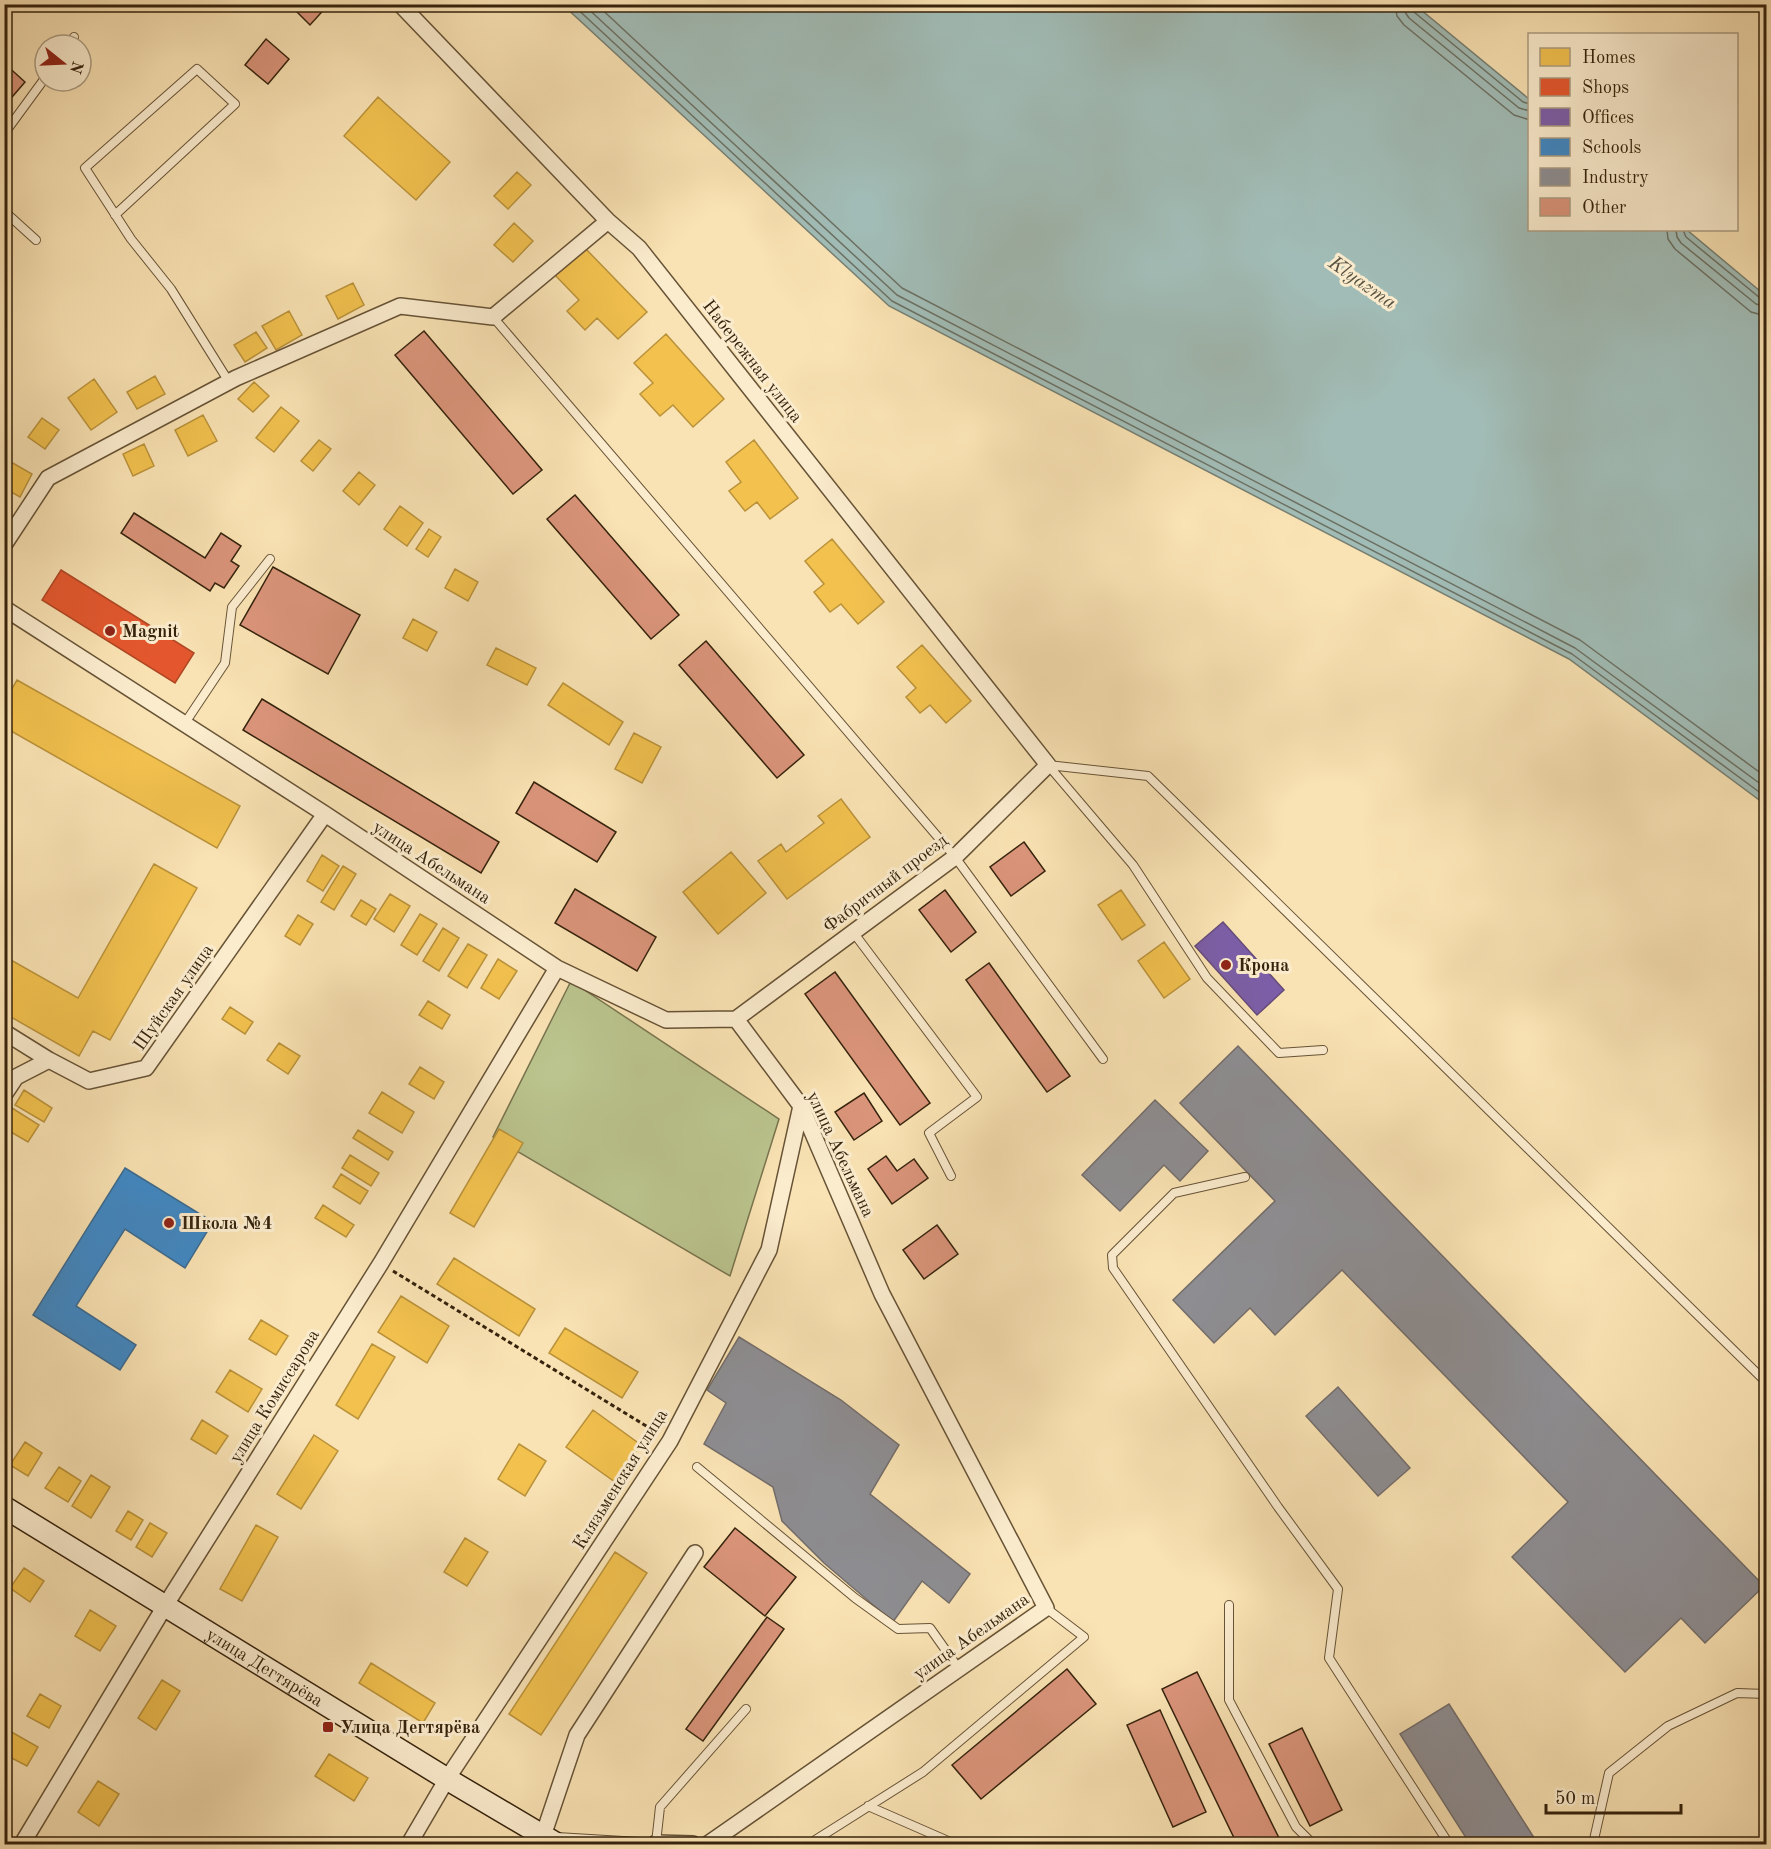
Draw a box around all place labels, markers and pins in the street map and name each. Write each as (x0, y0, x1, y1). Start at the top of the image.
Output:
place label: Magnit (122, 623, 179, 641)
marker: Magnit (103, 624, 117, 638)
place label: Крона (1238, 957, 1289, 975)
marker: Крона (1219, 958, 1233, 972)
place label: Школа №4 (181, 1215, 273, 1233)
marker: Школа №4 (162, 1216, 176, 1230)
place label: Улица Дегтярёва (340, 1719, 480, 1737)
marker: Улица Дегтярёва (321, 1720, 335, 1734)

